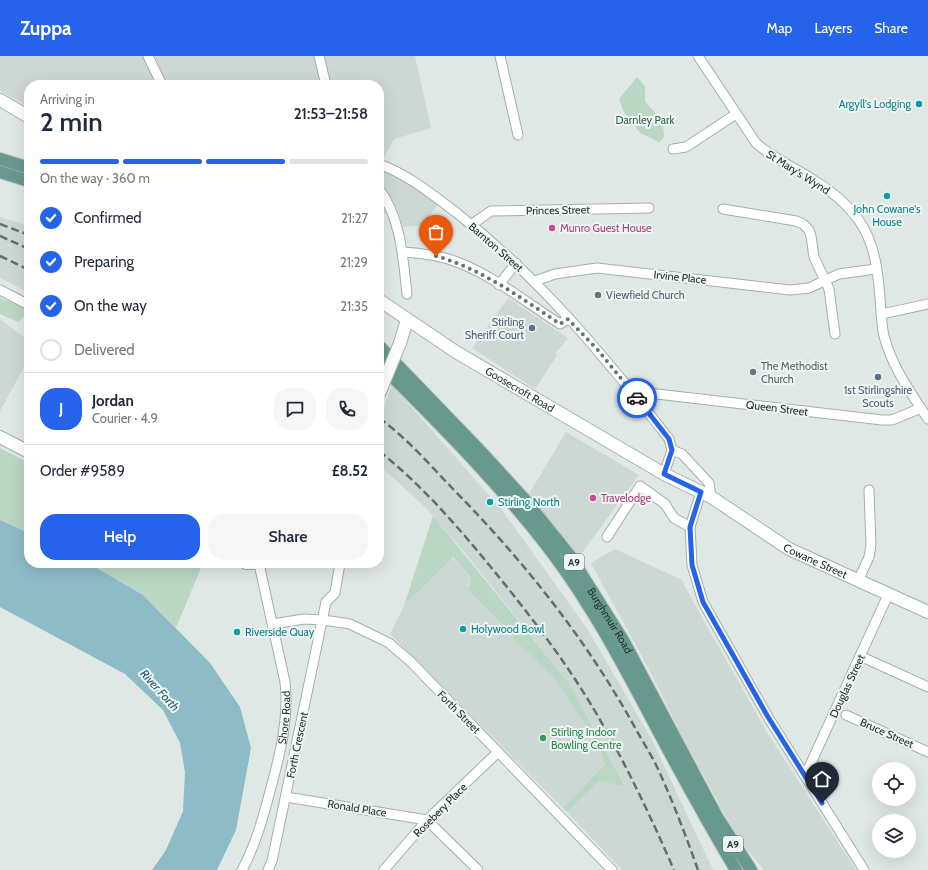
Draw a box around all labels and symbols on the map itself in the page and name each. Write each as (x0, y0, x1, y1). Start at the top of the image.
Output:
place label: Argyll's Lodging (839, 97, 912, 111)
marker: Argyll's Lodging (914, 99, 924, 109)
park label: Darnley Park (616, 113, 674, 127)
street label: St Mary's Wynd (764, 147, 832, 197)
marker: John Cowane's House (882, 191, 892, 201)
street label: Princes Street (526, 202, 590, 218)
place label: John Cowane's House (852, 202, 921, 229)
pin (419, 215, 453, 256)
street label: Barnton Street (466, 219, 526, 275)
place label: Munro Guest House (560, 221, 652, 235)
marker: Munro Guest House (547, 223, 557, 233)
street label: Irvine Place (653, 267, 707, 287)
place label: Viewfield Church (606, 288, 685, 302)
marker: Viewfield Church (593, 290, 603, 300)
place label: Stirling Sheriff Court (465, 315, 525, 342)
marker: Stirling Sheriff Court (527, 323, 537, 333)
place label: The Methodist Church (761, 359, 828, 386)
street label: Goosecroft Road (483, 364, 557, 415)
marker: The Methodist Church (748, 367, 758, 377)
marker: 1st Stirlingshire Scouts (873, 372, 883, 382)
courier (617, 378, 657, 418)
place label: 1st Stirlingshire Scouts (844, 383, 913, 410)
street label: Queen Street (745, 397, 809, 419)
place label: Travelodge (601, 491, 651, 505)
marker: Travelodge (588, 493, 598, 503)
place label: Stirling North (498, 495, 560, 509)
marker: Stirling North (485, 497, 495, 507)
street label: Cowane Street (781, 540, 850, 582)
road number: A9 (564, 554, 584, 570)
street label: Burghmuir Road (585, 585, 636, 656)
place label: Holywood Bowl (471, 622, 545, 636)
marker: Holywood Bowl (458, 624, 468, 634)
place label: Riverside Quay (245, 625, 315, 639)
marker: Riverside Quay (232, 627, 242, 637)
street label: Douglas Street (826, 652, 868, 720)
water label: River Forth (137, 666, 183, 714)
street label: Forth Street (435, 688, 484, 737)
street label: Shore Road (275, 691, 293, 746)
street label: Forth Crescent (283, 710, 311, 779)
street label: Bruce Street (858, 715, 916, 751)
place label: Stirling Indoor Bowling Centre (551, 725, 622, 752)
marker: Stirling Indoor Bowling Centre (538, 733, 548, 743)
pin (805, 762, 839, 803)
street label: Rosebery Place (410, 780, 470, 840)
street label: Ronald Place (326, 796, 388, 820)
road number: A9 (723, 836, 743, 852)

